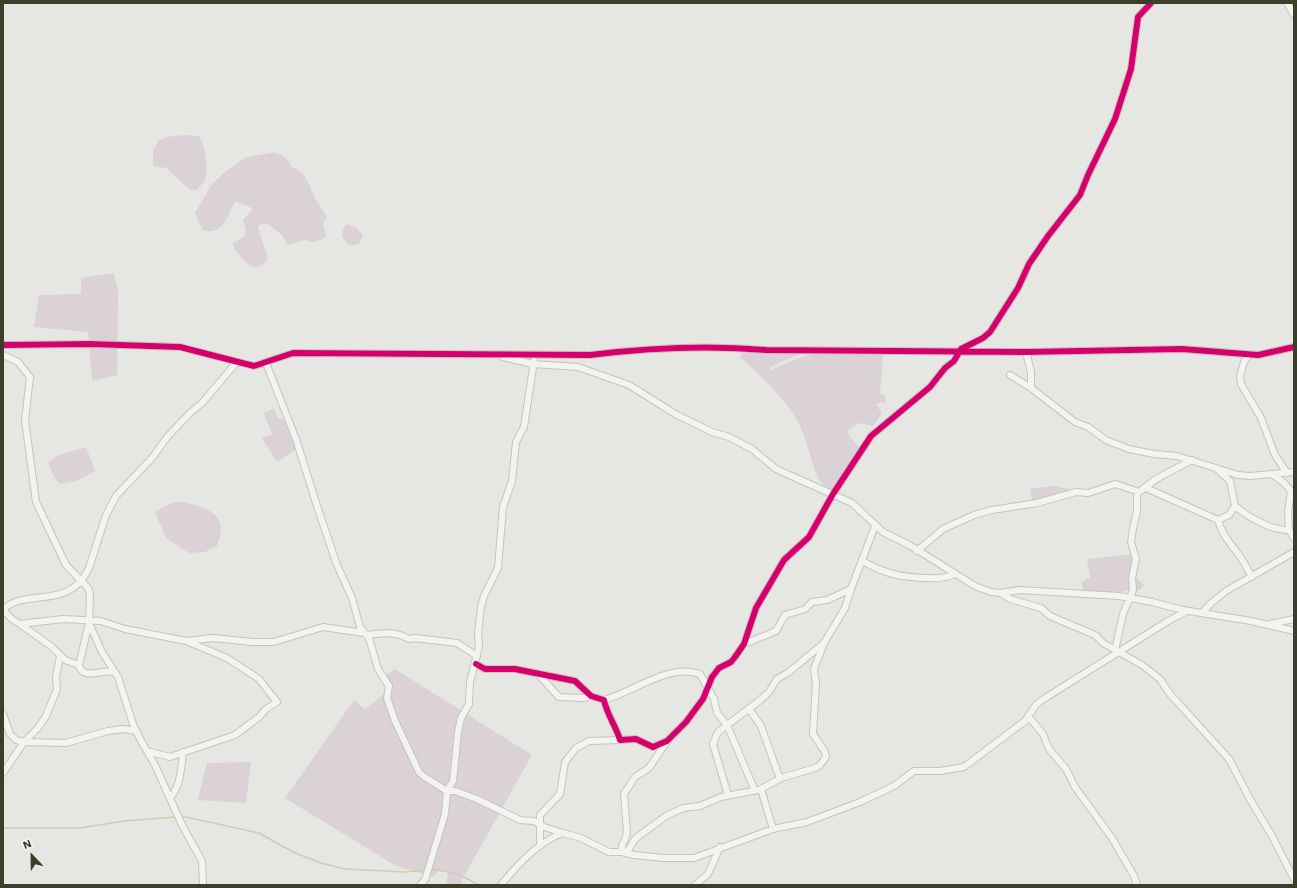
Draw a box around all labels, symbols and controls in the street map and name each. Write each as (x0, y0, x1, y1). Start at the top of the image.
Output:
north arrow (12, 836, 52, 876)
text: N (21, 837, 34, 852)

